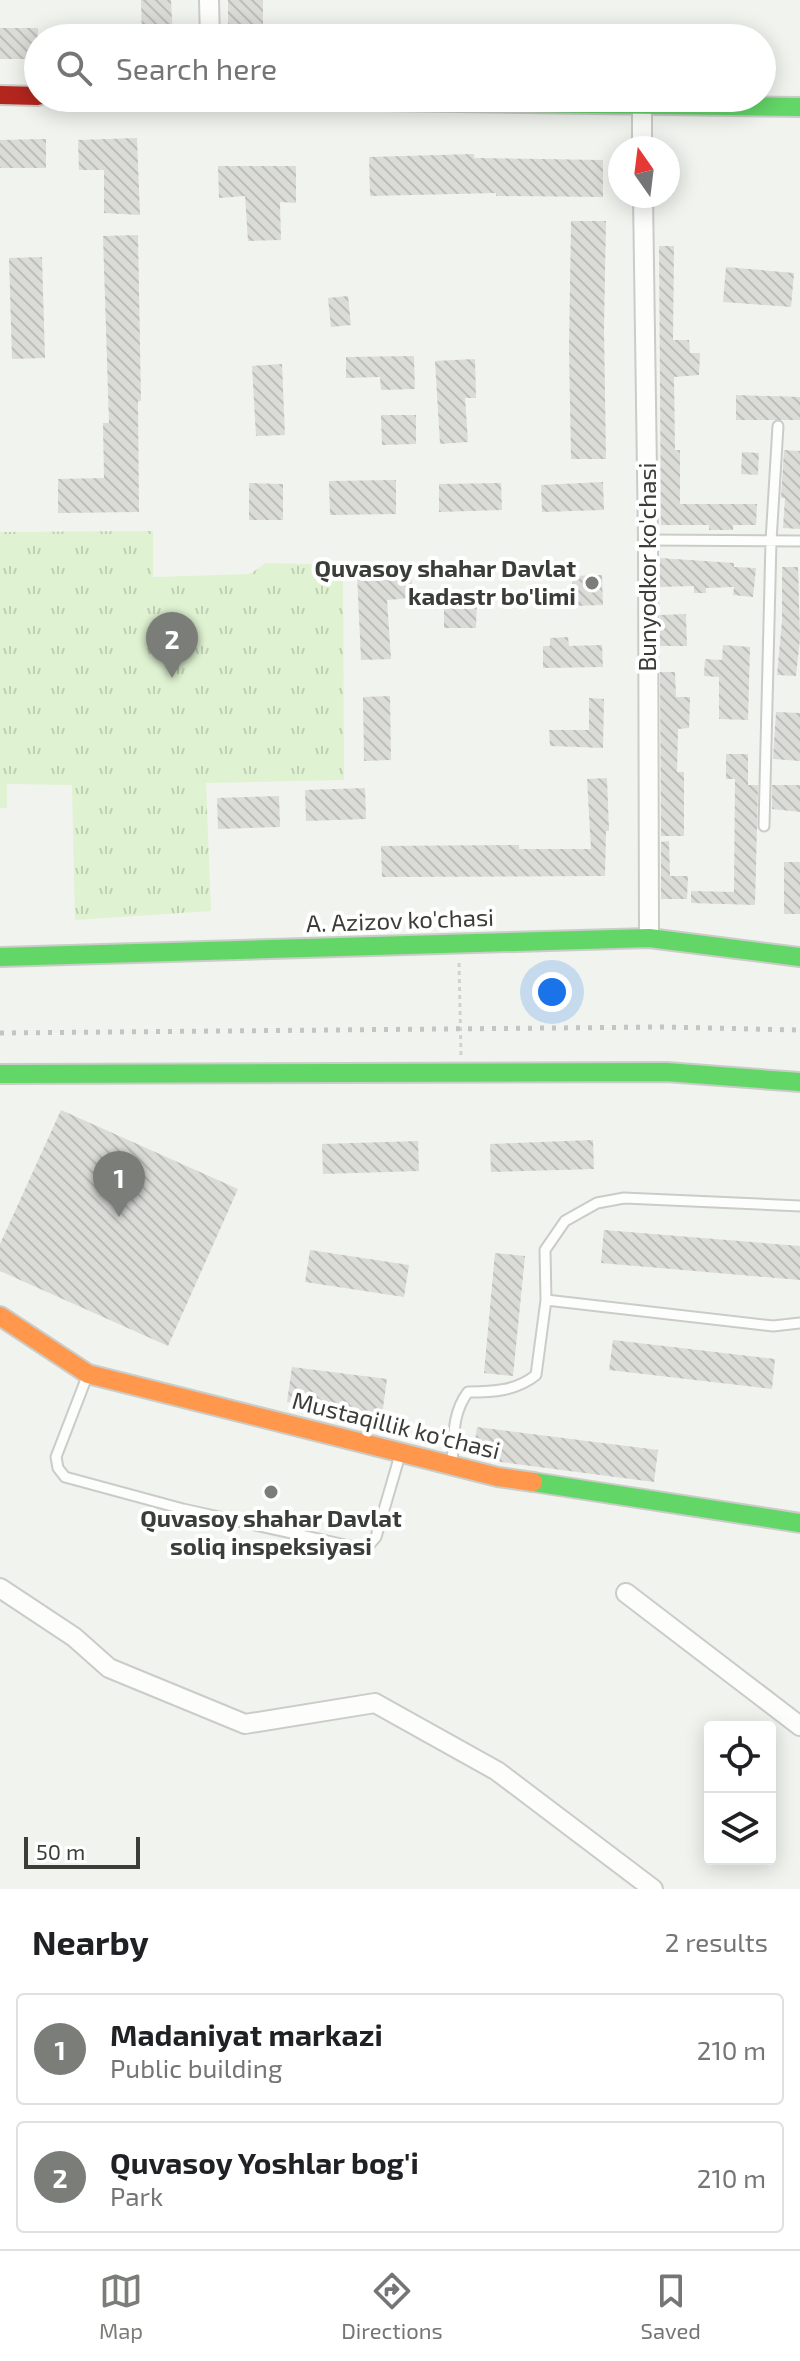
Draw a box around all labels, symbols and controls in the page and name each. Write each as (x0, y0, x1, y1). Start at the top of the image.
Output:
search box (24, 24, 776, 112)
icon: search (52, 46, 96, 90)
text: Search here (116, 50, 277, 86)
north arrow (608, 136, 680, 208)
street label: Bunyodkor ko'chasi (632, 462, 661, 672)
place label: Quvasoy shahar Davlat kadastr bo'limi (314, 553, 576, 610)
marker: Quvasoy shahar Davlat kadastr bo'limi (583, 574, 601, 592)
pin: 2 (146, 612, 198, 678)
street label: A. Azizov ko'chasi (305, 902, 495, 937)
your location (532, 972, 572, 1012)
pin: 1 (93, 1151, 145, 1217)
street label: Mustaqillik ko'chasi (289, 1385, 503, 1464)
marker: Quvasoy shahar Davlat soliq inspeksiyasi (262, 1483, 280, 1501)
place label: Quvasoy shahar Davlat soliq inspeksiyasi (140, 1503, 402, 1560)
map controls (704, 1721, 776, 1865)
button: locate (704, 1721, 776, 1793)
button: layers (704, 1793, 776, 1865)
scale bar (24, 1833, 140, 1869)
text: 50 m (36, 1838, 85, 1864)
text: Nearby (32, 1921, 149, 1962)
text: 2 results (665, 1926, 768, 1957)
text: Madaniyat markazi (110, 2016, 383, 2052)
text: 1 (54, 2034, 66, 2065)
text: 210 m (697, 2034, 766, 2065)
text: Public building (110, 2052, 282, 2083)
text: Quvasoy Yoshlar bog'i (110, 2144, 419, 2180)
text: 2 (52, 2162, 68, 2193)
text: 210 m (697, 2162, 766, 2193)
text: Park (110, 2180, 163, 2211)
tab: Map (99, 2269, 143, 2343)
tab: Directions (341, 2269, 443, 2343)
tab: Saved (641, 2269, 701, 2343)

